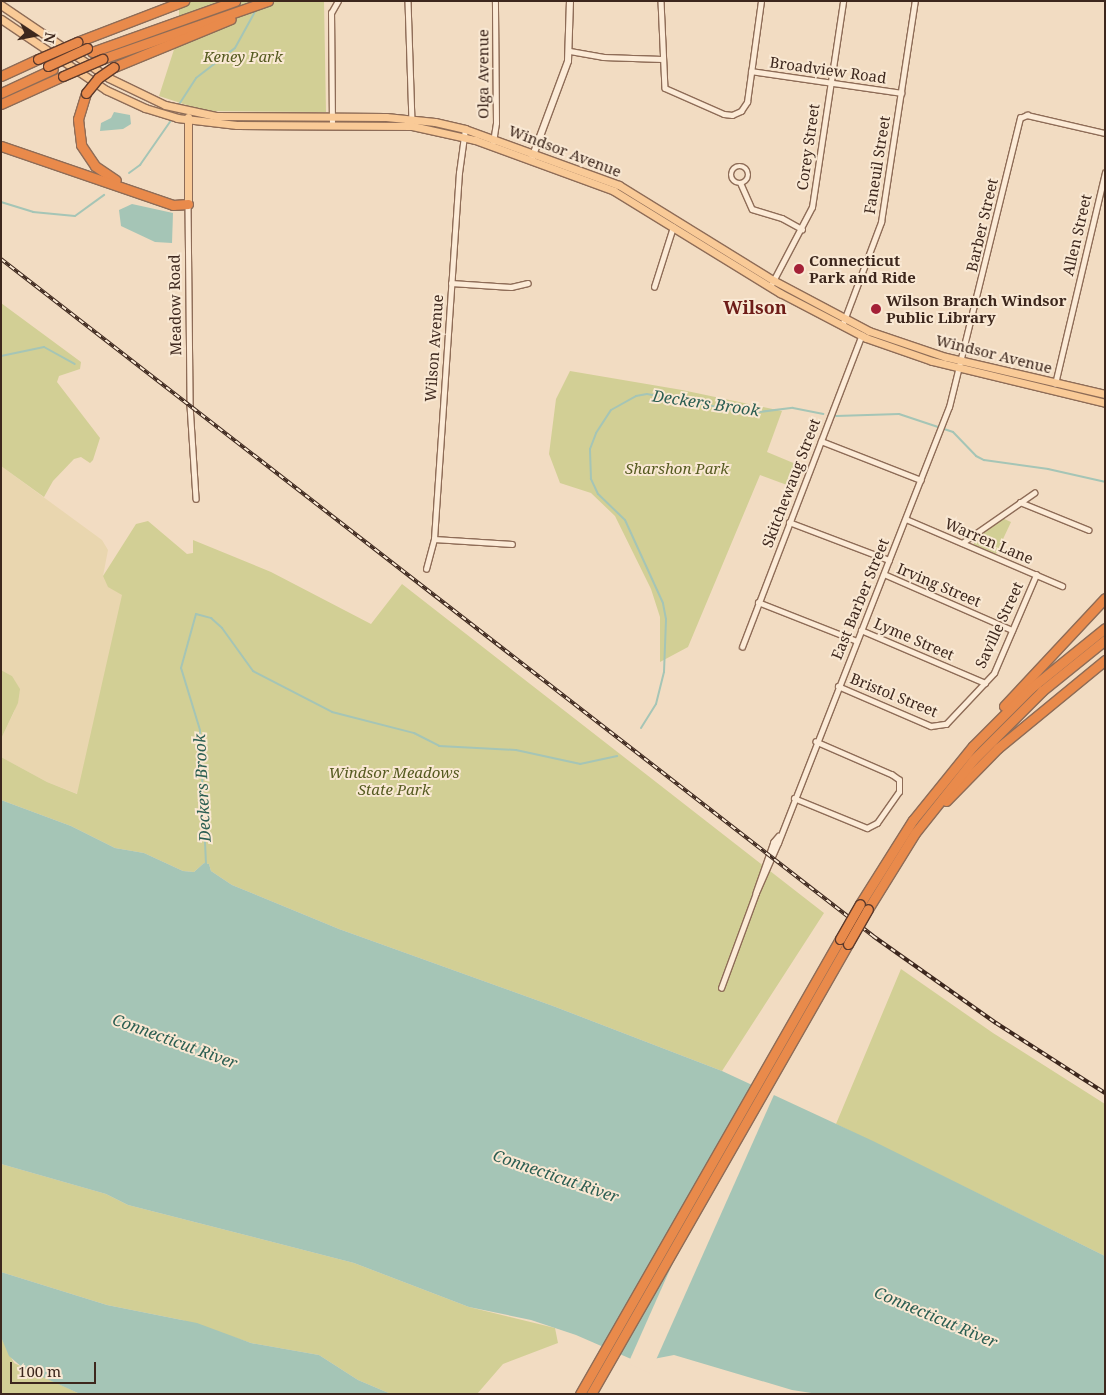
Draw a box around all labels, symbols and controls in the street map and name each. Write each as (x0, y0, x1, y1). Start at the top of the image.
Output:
north arrow (10, 10, 60, 60)
street label: Olga Avenue (474, 29, 492, 119)
text: N (40, 31, 61, 45)
park label: Keney Park (203, 48, 283, 66)
street label: Broadview Road (768, 53, 888, 87)
street label: Corey Street (793, 103, 823, 191)
street label: Faneuil Street (860, 115, 894, 215)
street label: Windsor Avenue (506, 121, 624, 181)
street label: Barber Street (963, 177, 1001, 273)
street label: Allen Street (1059, 192, 1095, 278)
place label: Connecticut Park and Ride (809, 251, 916, 286)
street label: Meadow Road (165, 254, 185, 356)
marker: Connecticut Park and Ride (793, 263, 805, 275)
place label: Wilson Branch Windsor Public Library (886, 291, 1067, 326)
street label: Wilson Avenue (421, 294, 447, 402)
district label: Wilson (723, 296, 787, 318)
marker: Wilson Branch Windsor Public Library (870, 303, 882, 315)
street label: Windsor Avenue (934, 331, 1054, 377)
water label: Deckers Brook (651, 386, 761, 420)
street label: Skitchewaug Street (758, 416, 824, 550)
park label: Sharshon Park (625, 460, 729, 478)
street label: Warren Lane (942, 514, 1036, 568)
street label: East Barber Street (827, 536, 893, 662)
street label: Irving Street (894, 559, 984, 611)
street label: Saville Street (971, 579, 1027, 671)
street label: Lyme Street (871, 614, 957, 664)
street label: Bristol Street (848, 669, 940, 721)
water label: Deckers Brook (190, 734, 214, 842)
park label: Windsor Meadows State Park (328, 763, 460, 798)
water label: Connecticut River (110, 1009, 240, 1073)
water label: Connecticut River (491, 1145, 621, 1207)
water label: Connecticut River (872, 1282, 1000, 1352)
scale bar (12, 1352, 99, 1384)
text: 100 m (18, 1361, 61, 1381)

